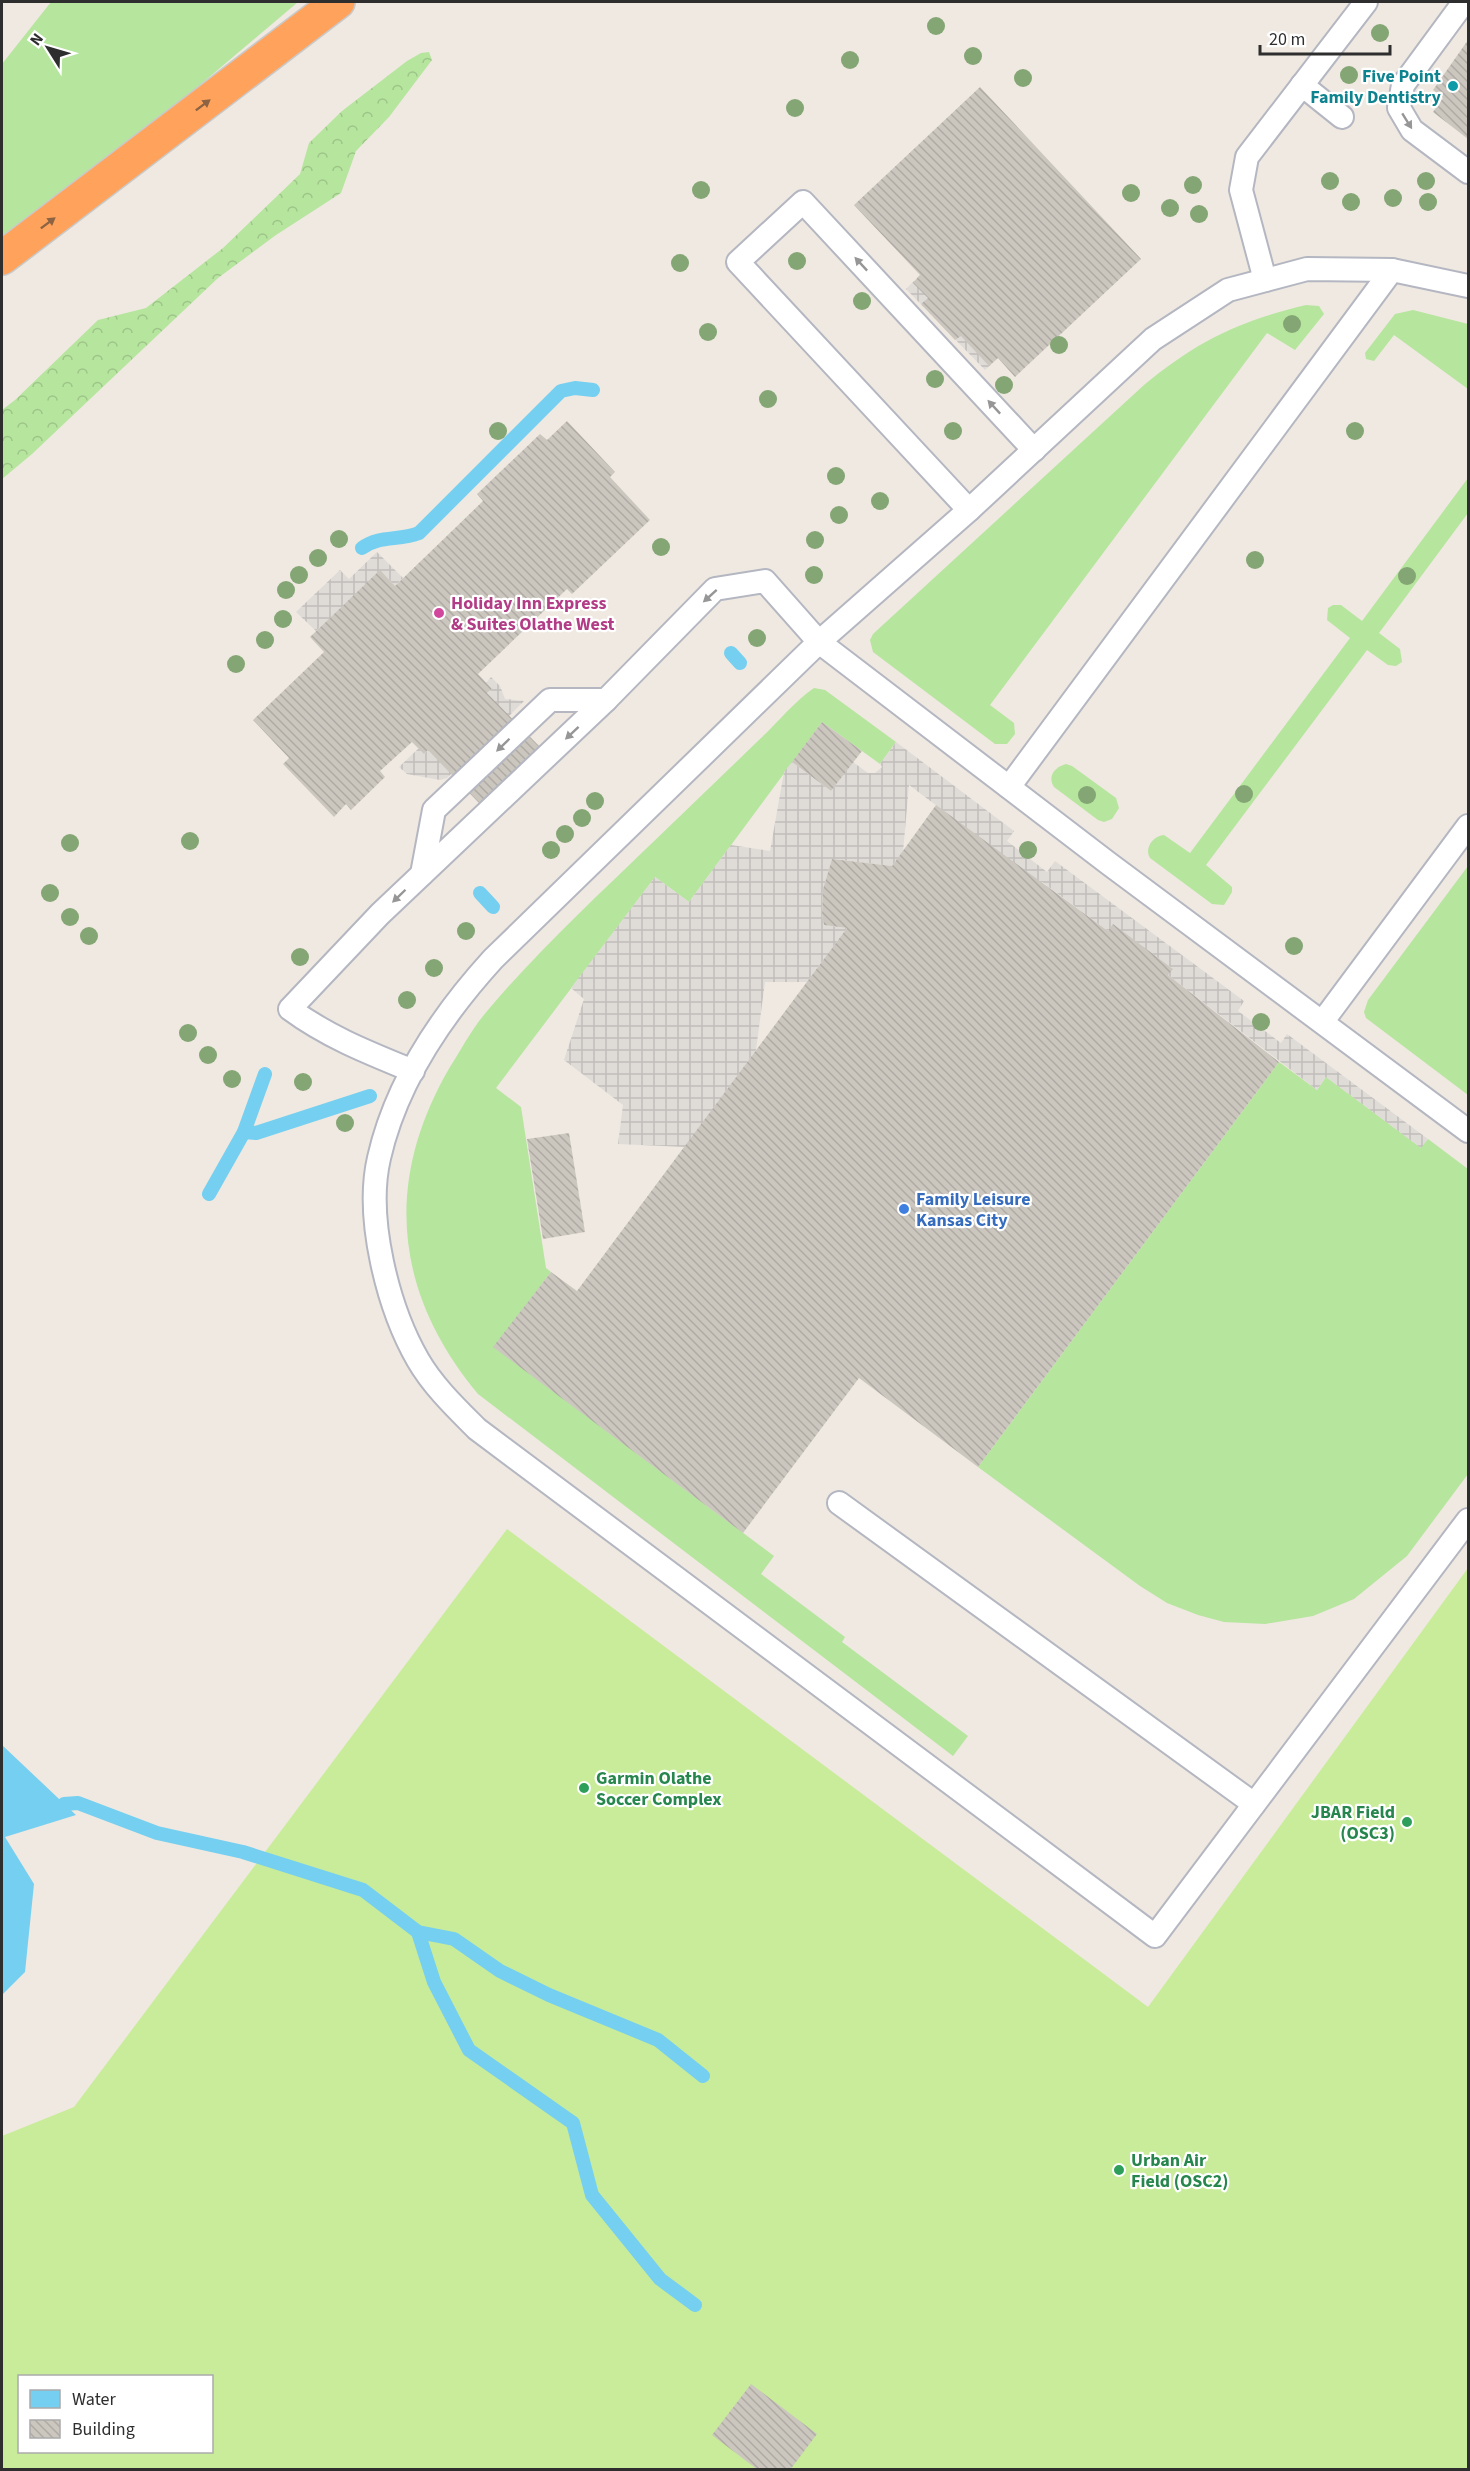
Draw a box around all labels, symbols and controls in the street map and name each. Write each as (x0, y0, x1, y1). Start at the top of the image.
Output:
north arrow (18, 18, 78, 78)
scale bar (1260, 18, 1390, 56)
text: 20 m (1269, 27, 1305, 52)
text: N (25, 29, 49, 50)
place label: Five Point Family Dentistry (1310, 64, 1442, 110)
marker: Five Point Family Dentistry (1446, 79, 1460, 93)
one-way arrow (196, 99, 211, 111)
one-way arrow (1401, 113, 1412, 129)
one-way arrow (40, 216, 56, 229)
one-way arrow (855, 257, 868, 272)
one-way arrow (987, 400, 1001, 414)
one-way arrow (703, 589, 718, 602)
place label: Holiday Inn Express & Suites Olathe West (451, 591, 615, 637)
marker: Holiday Inn Express & Suites Olathe West (432, 606, 446, 620)
one-way arrow (564, 726, 579, 740)
one-way arrow (496, 737, 510, 751)
one-way arrow (393, 888, 407, 902)
place label: Family Leisure Kansas City (916, 1187, 1031, 1233)
marker: Family Leisure Kansas City (897, 1202, 911, 1216)
place label: Garmin Olathe Soccer Complex (596, 1766, 722, 1812)
marker: Garmin Olathe Soccer Complex (577, 1781, 591, 1795)
place label: JBAR Field (OSC3) (1311, 1800, 1395, 1846)
marker: JBAR Field (OSC3) (1400, 1815, 1414, 1829)
place label: Urban Air Field (OSC2) (1131, 2148, 1228, 2194)
marker: Urban Air Field (OSC2) (1112, 2163, 1126, 2177)
legend (18, 2375, 213, 2453)
text: Water (72, 2387, 116, 2412)
text: Building (72, 2417, 135, 2442)

